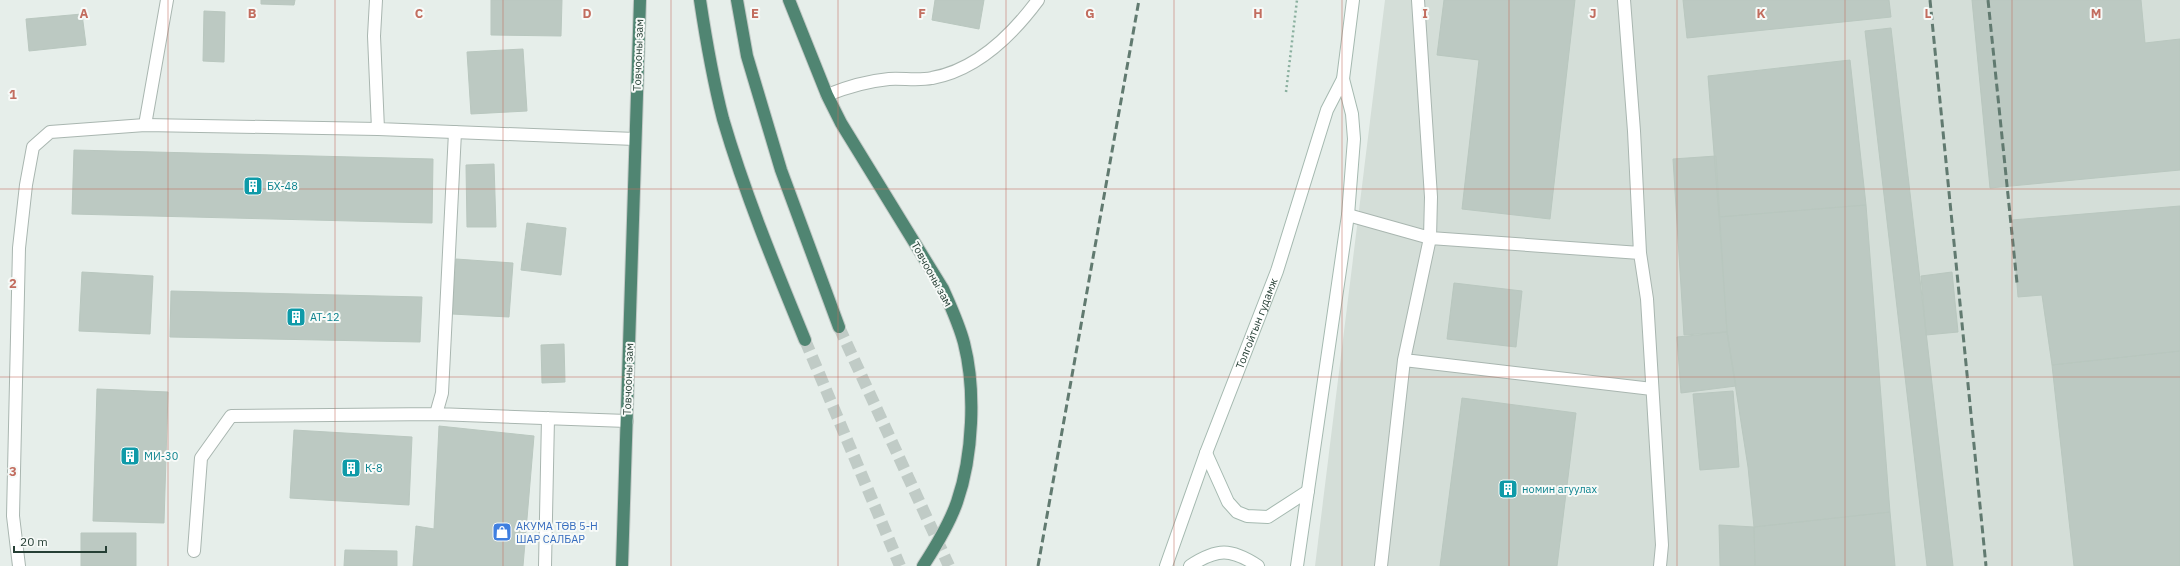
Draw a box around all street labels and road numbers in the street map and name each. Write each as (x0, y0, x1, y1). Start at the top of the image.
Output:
street label: Товчооны зам (630, 19, 646, 91)
street label: Товчооны зам (908, 239, 956, 309)
street label: Толгойтын гудамж (1233, 276, 1281, 371)
street label: Товчооны зам (620, 343, 636, 415)

